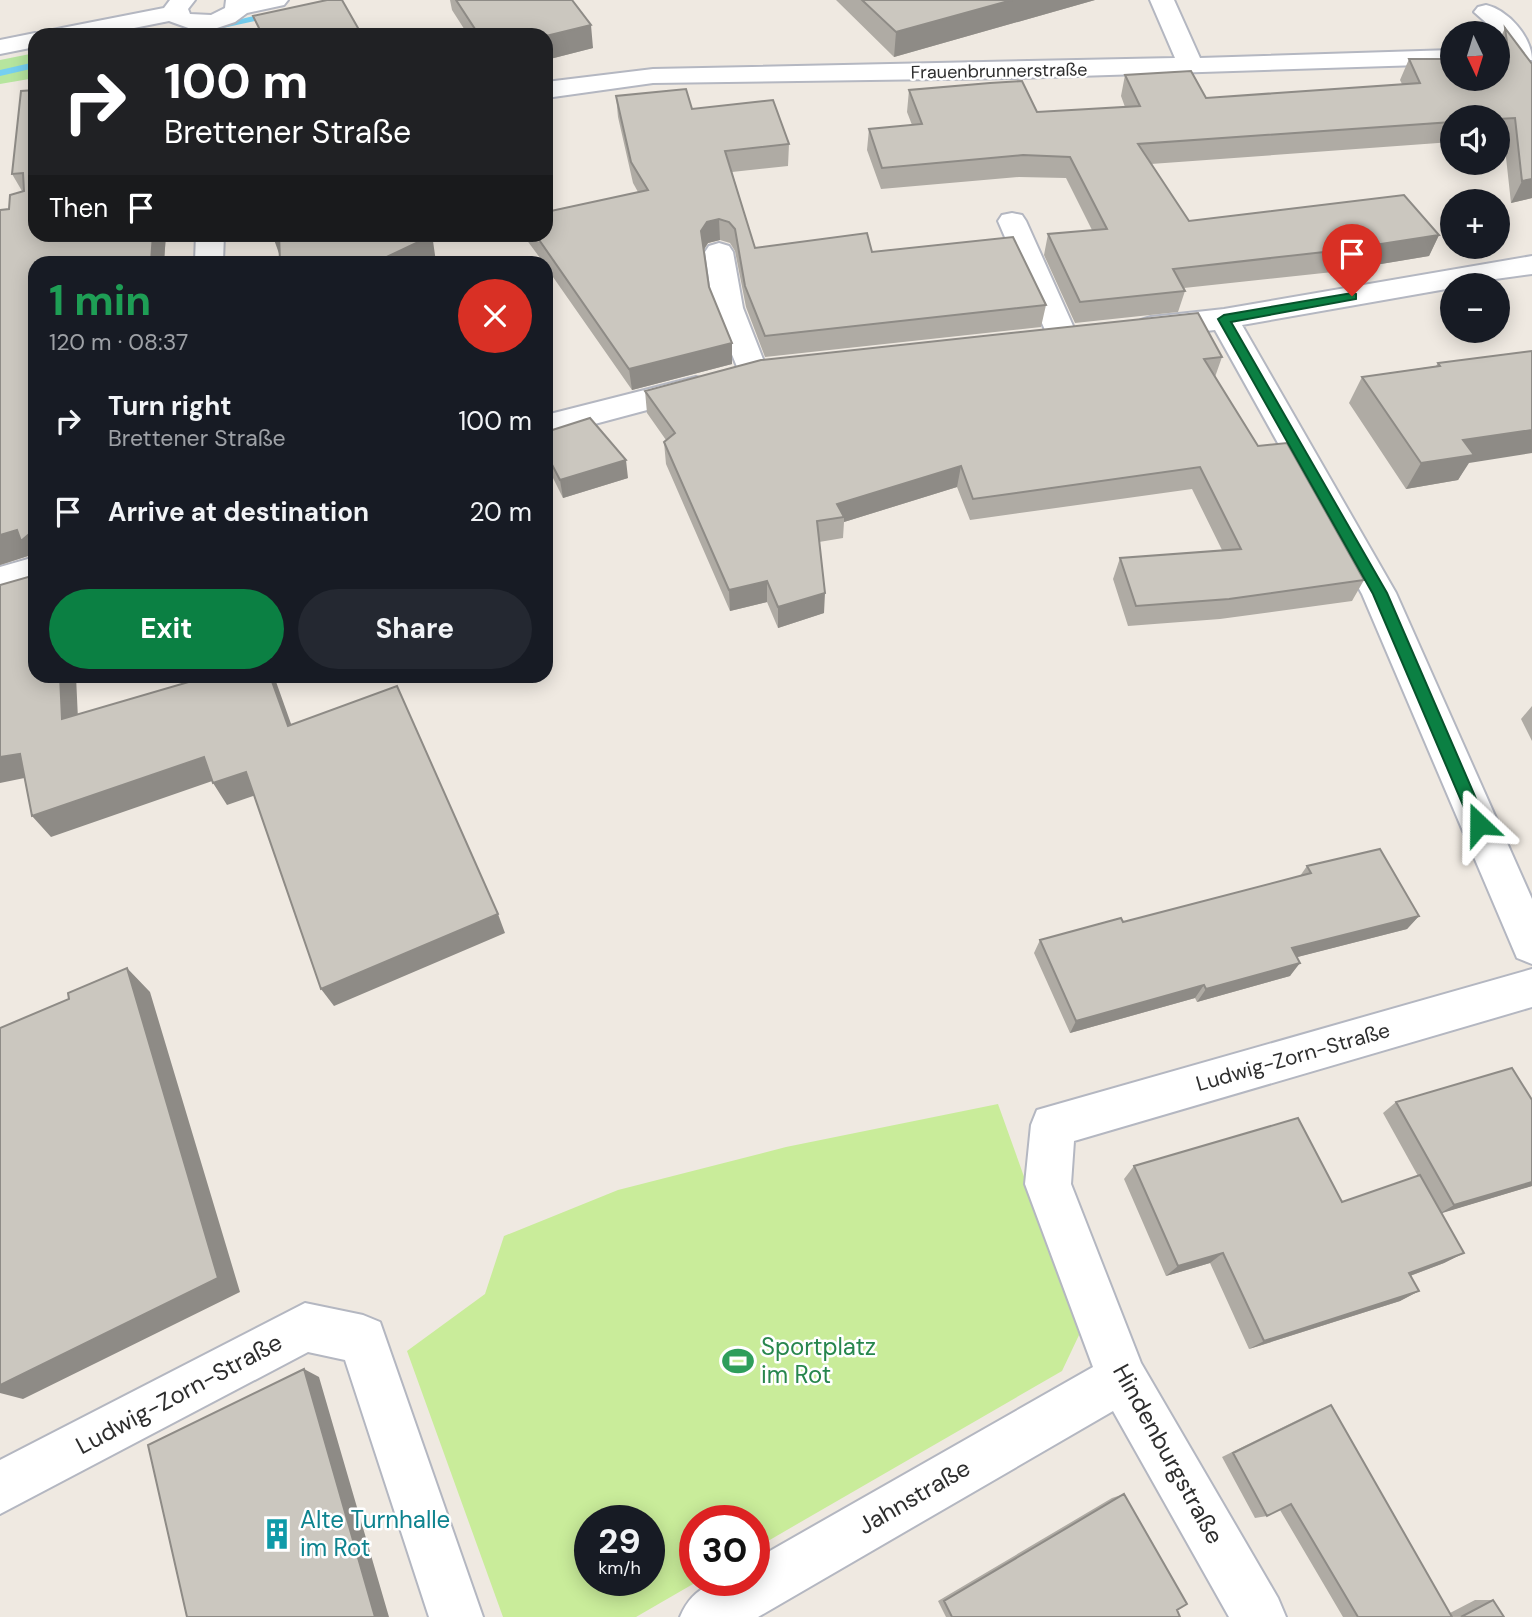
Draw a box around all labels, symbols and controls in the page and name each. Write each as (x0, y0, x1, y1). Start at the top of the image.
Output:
north arrow (1440, 21, 1510, 91)
map controls (1440, 21, 1510, 343)
text: 100 m (164, 49, 308, 113)
icon: right (49, 56, 140, 147)
street label: Frauenbrunnerstraße (910, 57, 1088, 85)
button: sound (1440, 105, 1510, 175)
text: Brettener Straße (164, 111, 411, 153)
icon: arrive (122, 189, 160, 227)
button: + (1440, 189, 1510, 259)
text: Then (49, 191, 108, 225)
pin (1322, 224, 1382, 296)
icon: arrive (1333, 235, 1371, 273)
text: 1 min (49, 273, 151, 328)
button: − (1440, 273, 1510, 343)
button: close (458, 279, 532, 353)
text: 120 m · 08:37 (49, 327, 188, 357)
text: Turn right (108, 389, 232, 423)
icon: right (49, 402, 87, 440)
text: 100 m (458, 404, 532, 438)
text: Brettener Straße (108, 423, 286, 453)
icon: arrive (49, 493, 87, 531)
text: Arrive at destination (108, 495, 369, 529)
text: 20 m (469, 495, 532, 529)
button: Exit (49, 589, 284, 669)
button: Share (298, 589, 532, 669)
position arrow (1442, 787, 1516, 861)
street label: Ludwig-Zorn-Straße (1193, 1016, 1393, 1098)
street label: Ludwig-Zorn-Straße (70, 1326, 287, 1461)
place label: Sportplatz im Rot (761, 1331, 876, 1390)
sports icon: Sportplatz im Rot (721, 1344, 755, 1378)
street label: Hindenburgstraße (1106, 1358, 1231, 1549)
street label: Jahnstraße (852, 1452, 975, 1541)
place label: Alte Turnhalle im Rot (300, 1504, 450, 1563)
speed limit sign: 30 (679, 1505, 770, 1596)
building icon: Alte Turnhalle im Rot (260, 1517, 294, 1551)
text: 29 (598, 1518, 641, 1564)
text: km/h (598, 1556, 641, 1580)

